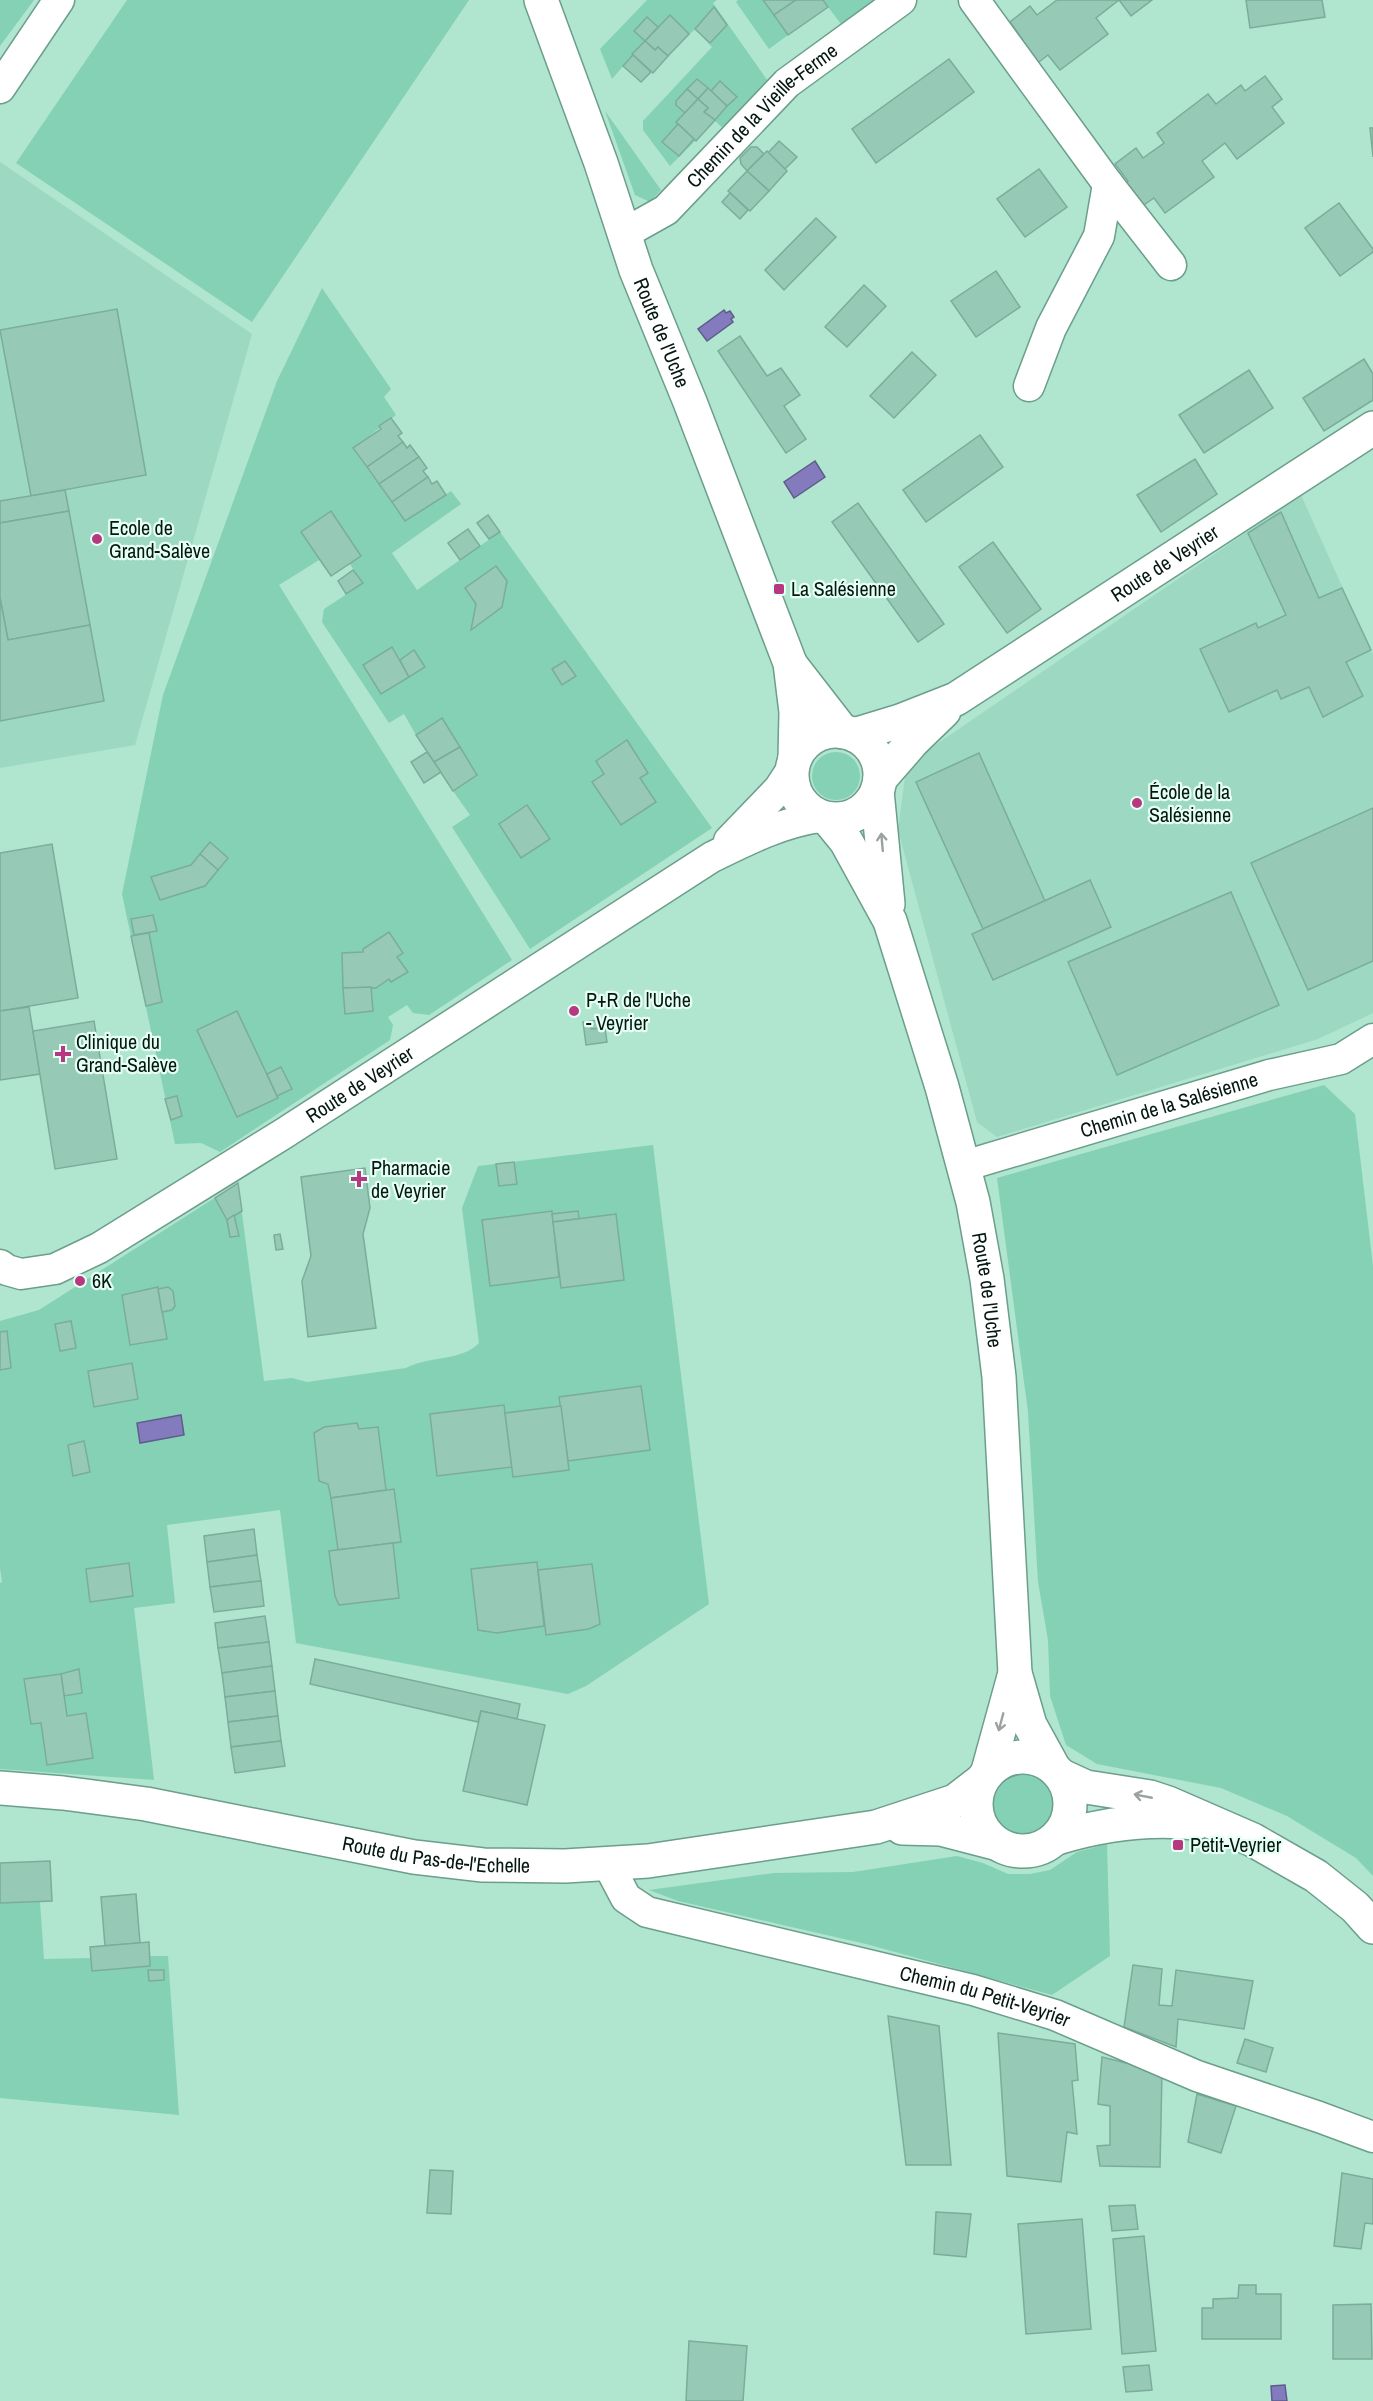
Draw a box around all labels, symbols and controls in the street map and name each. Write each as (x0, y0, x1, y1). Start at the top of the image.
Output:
street label: Chemin de la Vieille-Ferme (680, 37, 843, 193)
street label: Route de l'Uche (628, 274, 697, 391)
place label: Ecole de Grand-Salève (109, 514, 210, 564)
street label: Route de Veyrier (1105, 518, 1224, 608)
marker: Ecole de Grand-Salève (90, 532, 104, 546)
place label: La Salésienne (791, 575, 896, 602)
marker: La Salésienne (772, 582, 786, 596)
place label: École de la Salésienne (1149, 778, 1231, 828)
marker: École de la Salésienne (1130, 796, 1144, 810)
one-way arrow (876, 833, 887, 852)
place label: P+R de l'Uche - Veyrier (586, 986, 691, 1036)
marker: P+R de l'Uche - Veyrier (567, 1004, 581, 1018)
place label: Clinique du Grand-Salève (76, 1028, 177, 1078)
street label: Route de Veyrier (300, 1039, 419, 1129)
marker: Clinique du Grand-Salève (54, 1045, 72, 1063)
street label: Chemin de la Salésienne (1077, 1065, 1261, 1144)
place label: Pharmacie de Veyrier (371, 1154, 450, 1204)
marker: Pharmacie de Veyrier (352, 1172, 366, 1186)
street label: Route de l'Uche (966, 1230, 1009, 1349)
place label: 6K (92, 1267, 112, 1294)
marker: 6K (73, 1274, 87, 1288)
one-way arrow (995, 1712, 1006, 1731)
one-way arrow (1133, 1790, 1153, 1801)
street label: Route du Pas-de-l'Echelle (340, 1829, 530, 1879)
place label: Petit-Veyrier (1190, 1831, 1282, 1858)
marker: Petit-Veyrier (1171, 1838, 1185, 1852)
street label: Chemin du Petit-Veyrier (897, 1959, 1075, 2033)

